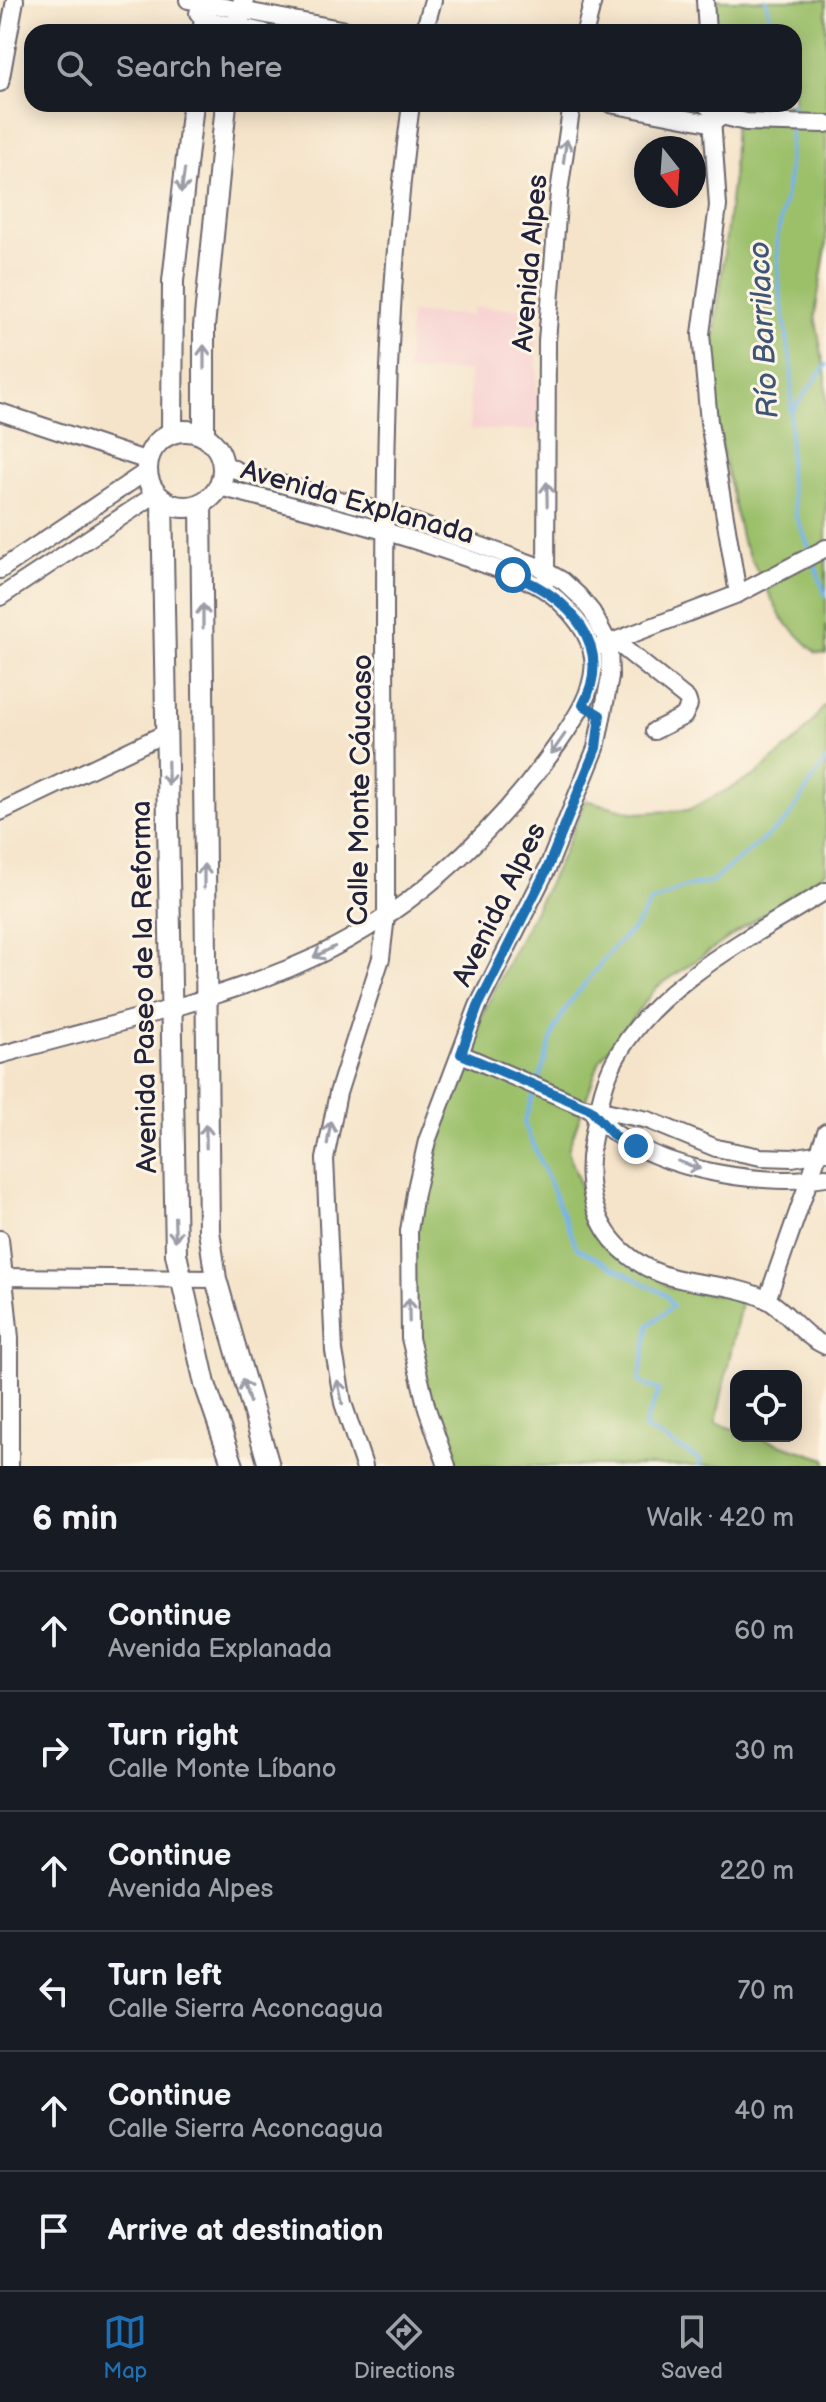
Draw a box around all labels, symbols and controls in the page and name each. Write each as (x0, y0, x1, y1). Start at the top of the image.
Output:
search box (24, 24, 802, 112)
icon: search (52, 46, 96, 90)
text: Search here (116, 50, 282, 86)
north arrow (634, 136, 706, 208)
one-way arrow (558, 138, 573, 164)
one-way arrow (175, 167, 190, 194)
street label: Avenida Alpes (506, 173, 555, 353)
water label: Río Barrilaco (741, 240, 787, 419)
one-way arrow (196, 344, 212, 371)
street label: Avenida Explanada (237, 453, 478, 552)
one-way arrow (539, 481, 555, 508)
route start (495, 557, 531, 593)
one-way arrow (195, 603, 211, 630)
street label: Calle Monte Cáucaso (342, 654, 379, 926)
one-way arrow (550, 733, 566, 755)
one-way arrow (160, 759, 176, 786)
street label: Avenida Paseo de la Reforma (125, 800, 164, 1174)
street label: Avenida Alpes (446, 817, 553, 992)
one-way arrow (196, 863, 211, 890)
one-way arrow (312, 944, 336, 960)
one-way arrow (322, 1121, 337, 1146)
one-way arrow (198, 1123, 214, 1150)
route end (618, 1128, 654, 1164)
one-way arrow (676, 1158, 701, 1173)
one-way arrow (167, 1215, 182, 1242)
one-way arrow (401, 1297, 417, 1324)
map controls (730, 1370, 802, 1442)
button: locate (730, 1370, 802, 1442)
one-way arrow (238, 1379, 253, 1405)
one-way arrow (332, 1379, 347, 1405)
text: 6 min (32, 1498, 118, 1539)
text: Walk · 420 m (647, 1503, 794, 1534)
text: Continue (108, 1598, 231, 1634)
icon: ahead (32, 1609, 76, 1653)
text: 60 m (734, 1616, 794, 1647)
text: Avenida Explanada (108, 1634, 332, 1665)
text: Turn right (108, 1718, 239, 1754)
icon: right (32, 1729, 76, 1773)
text: 30 m (734, 1736, 794, 1767)
text: Calle Monte Líbano (108, 1754, 336, 1785)
text: Continue (108, 1838, 231, 1874)
icon: ahead (32, 1849, 76, 1893)
text: 220 m (720, 1856, 794, 1887)
text: Avenida Alpes (108, 1874, 273, 1905)
text: Turn left (108, 1958, 222, 1994)
icon: left (32, 1969, 76, 2013)
text: 70 m (737, 1976, 794, 2007)
text: Calle Sierra Aconcagua (108, 1994, 383, 2025)
text: Continue (108, 2078, 231, 2114)
icon: ahead (32, 2089, 76, 2133)
text: 40 m (734, 2096, 794, 2127)
text: Calle Sierra Aconcagua (108, 2114, 383, 2145)
icon: arrive (32, 2209, 76, 2253)
text: Arrive at destination (108, 2213, 384, 2249)
tab: Map (103, 2310, 147, 2385)
tab: Directions (354, 2310, 455, 2385)
tab: Saved (661, 2310, 723, 2385)

